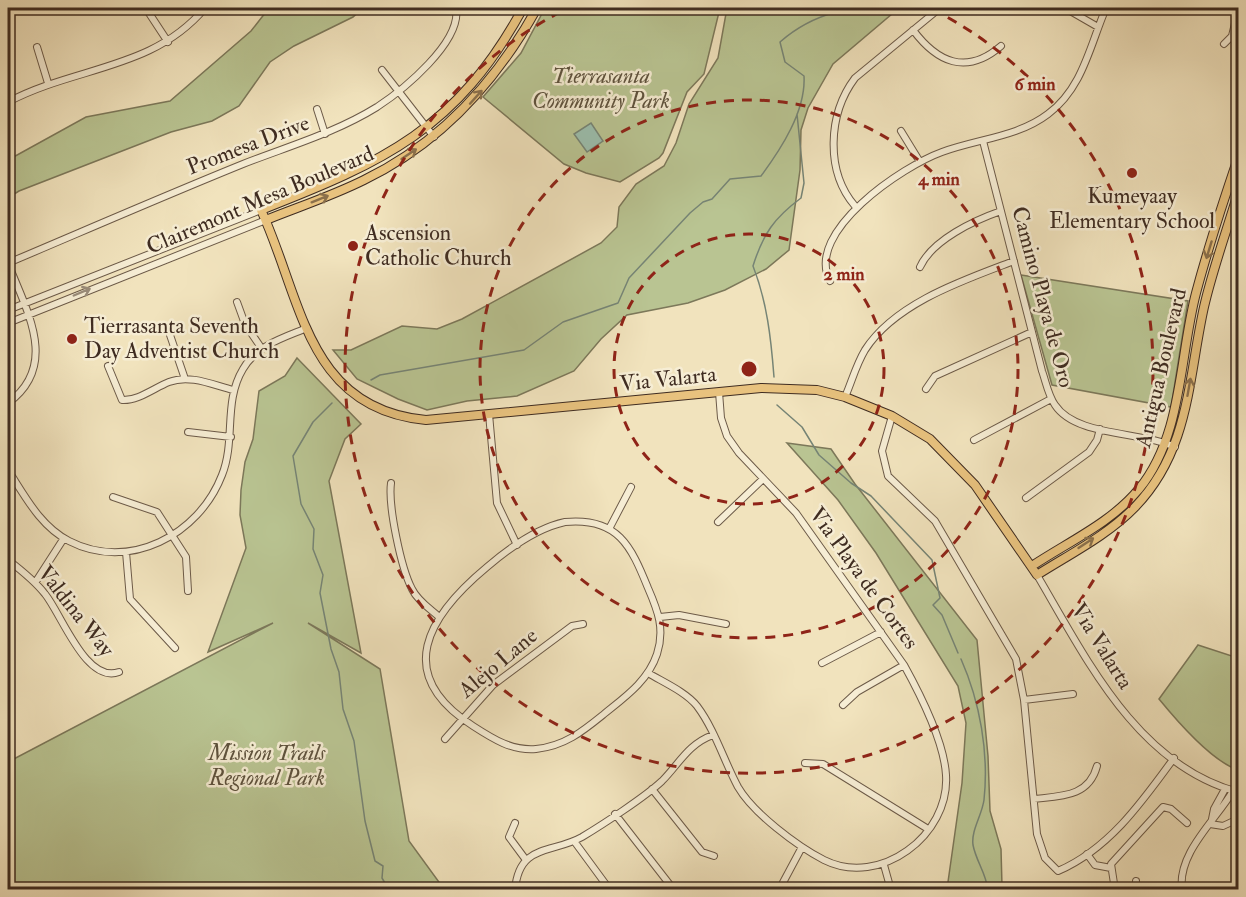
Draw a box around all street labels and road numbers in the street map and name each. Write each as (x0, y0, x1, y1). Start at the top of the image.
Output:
street label: Promesa Drive (183, 109, 313, 181)
street label: Clairemont Mesa Boulevard (142, 139, 378, 261)
street label: Camino Playa de Oro (1005, 203, 1081, 391)
street label: Antigua Boulevard (1129, 285, 1193, 451)
street label: Via Valarta (618, 360, 719, 398)
street label: Via Playa de Cortes (803, 501, 925, 655)
street label: Valdina Way (31, 559, 121, 663)
street label: Via Valarta (1064, 598, 1140, 695)
street label: Alejo Lane (452, 622, 543, 705)

